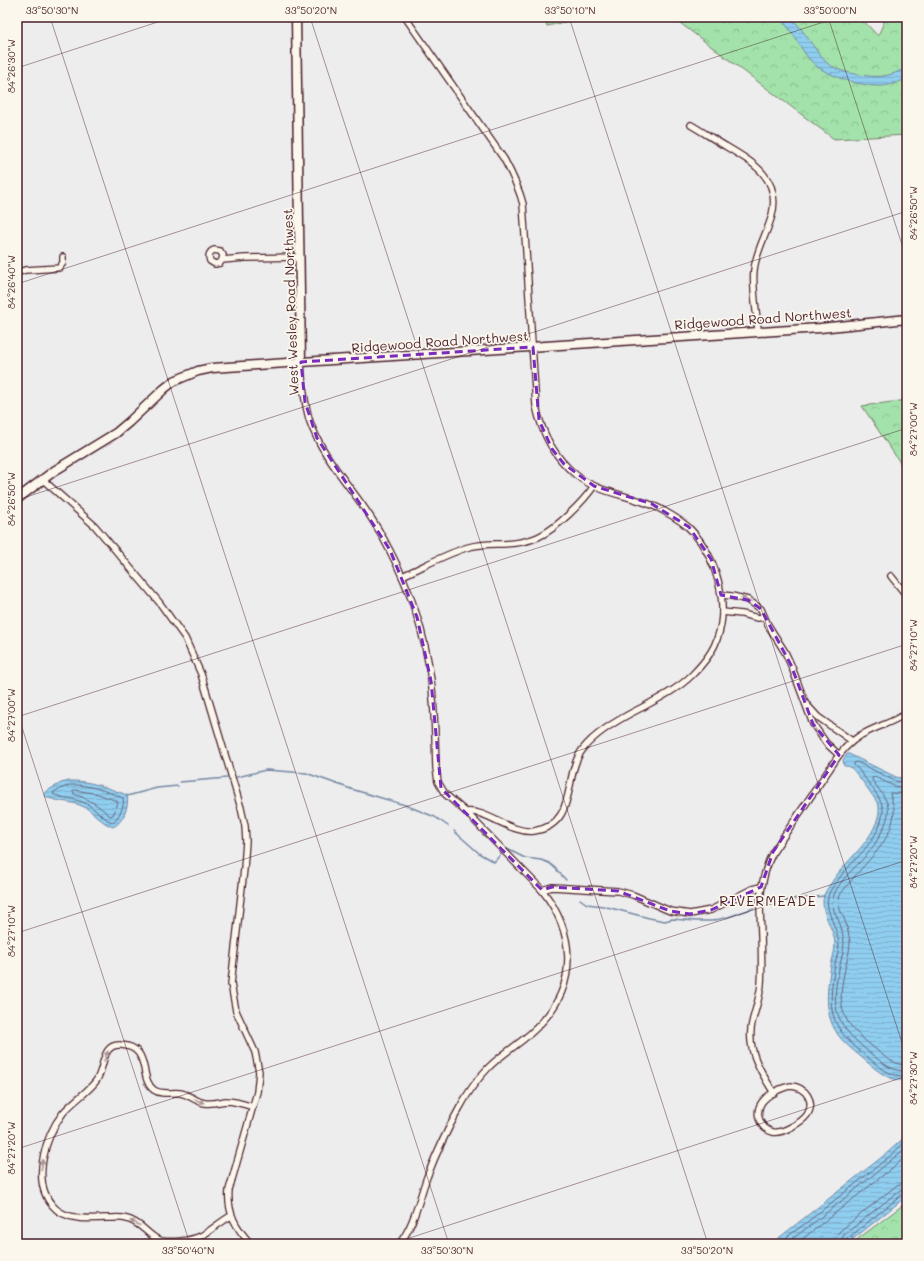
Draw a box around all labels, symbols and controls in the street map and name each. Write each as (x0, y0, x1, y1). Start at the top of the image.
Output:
text: 33°50'30"N (26, 3, 78, 17)
text: 33°50'20"N (285, 3, 337, 17)
text: 33°50'10"N (544, 3, 596, 17)
text: 33°50'00"N (803, 3, 857, 17)
text: 84°26'30"W (4, 39, 18, 93)
text: 84°26'50"W (906, 186, 920, 240)
street label: West Wesley Road Northwest (278, 208, 302, 396)
text: 84°26'40"W (4, 255, 18, 309)
street label: Ridgewood Road Northwest (674, 303, 852, 333)
street label: Ridgewood Road Northwest (351, 326, 529, 356)
text: 84°27'00"W (906, 402, 920, 456)
text: 84°26'50"W (4, 472, 18, 526)
one-way arrow (739, 597, 751, 603)
text: 84°27'10"W (906, 619, 920, 671)
text: 84°27'00"W (4, 688, 18, 742)
one-way arrow (814, 727, 822, 738)
text: 84°27'20"W (906, 835, 920, 889)
district label: RIVERMEADE (719, 891, 817, 910)
text: 84°27'10"W (4, 905, 18, 957)
one-way arrow (102, 1050, 109, 1062)
text: 84°27'30"W (906, 1051, 920, 1105)
one-way arrow (194, 1098, 206, 1104)
text: 84°27'20"W (4, 1121, 18, 1175)
one-way arrow (39, 1159, 45, 1171)
one-way arrow (129, 1219, 141, 1226)
text: 33°50'40"N (162, 1243, 214, 1257)
text: 33°50'30"N (421, 1243, 473, 1257)
text: 33°50'20"N (681, 1243, 733, 1257)

